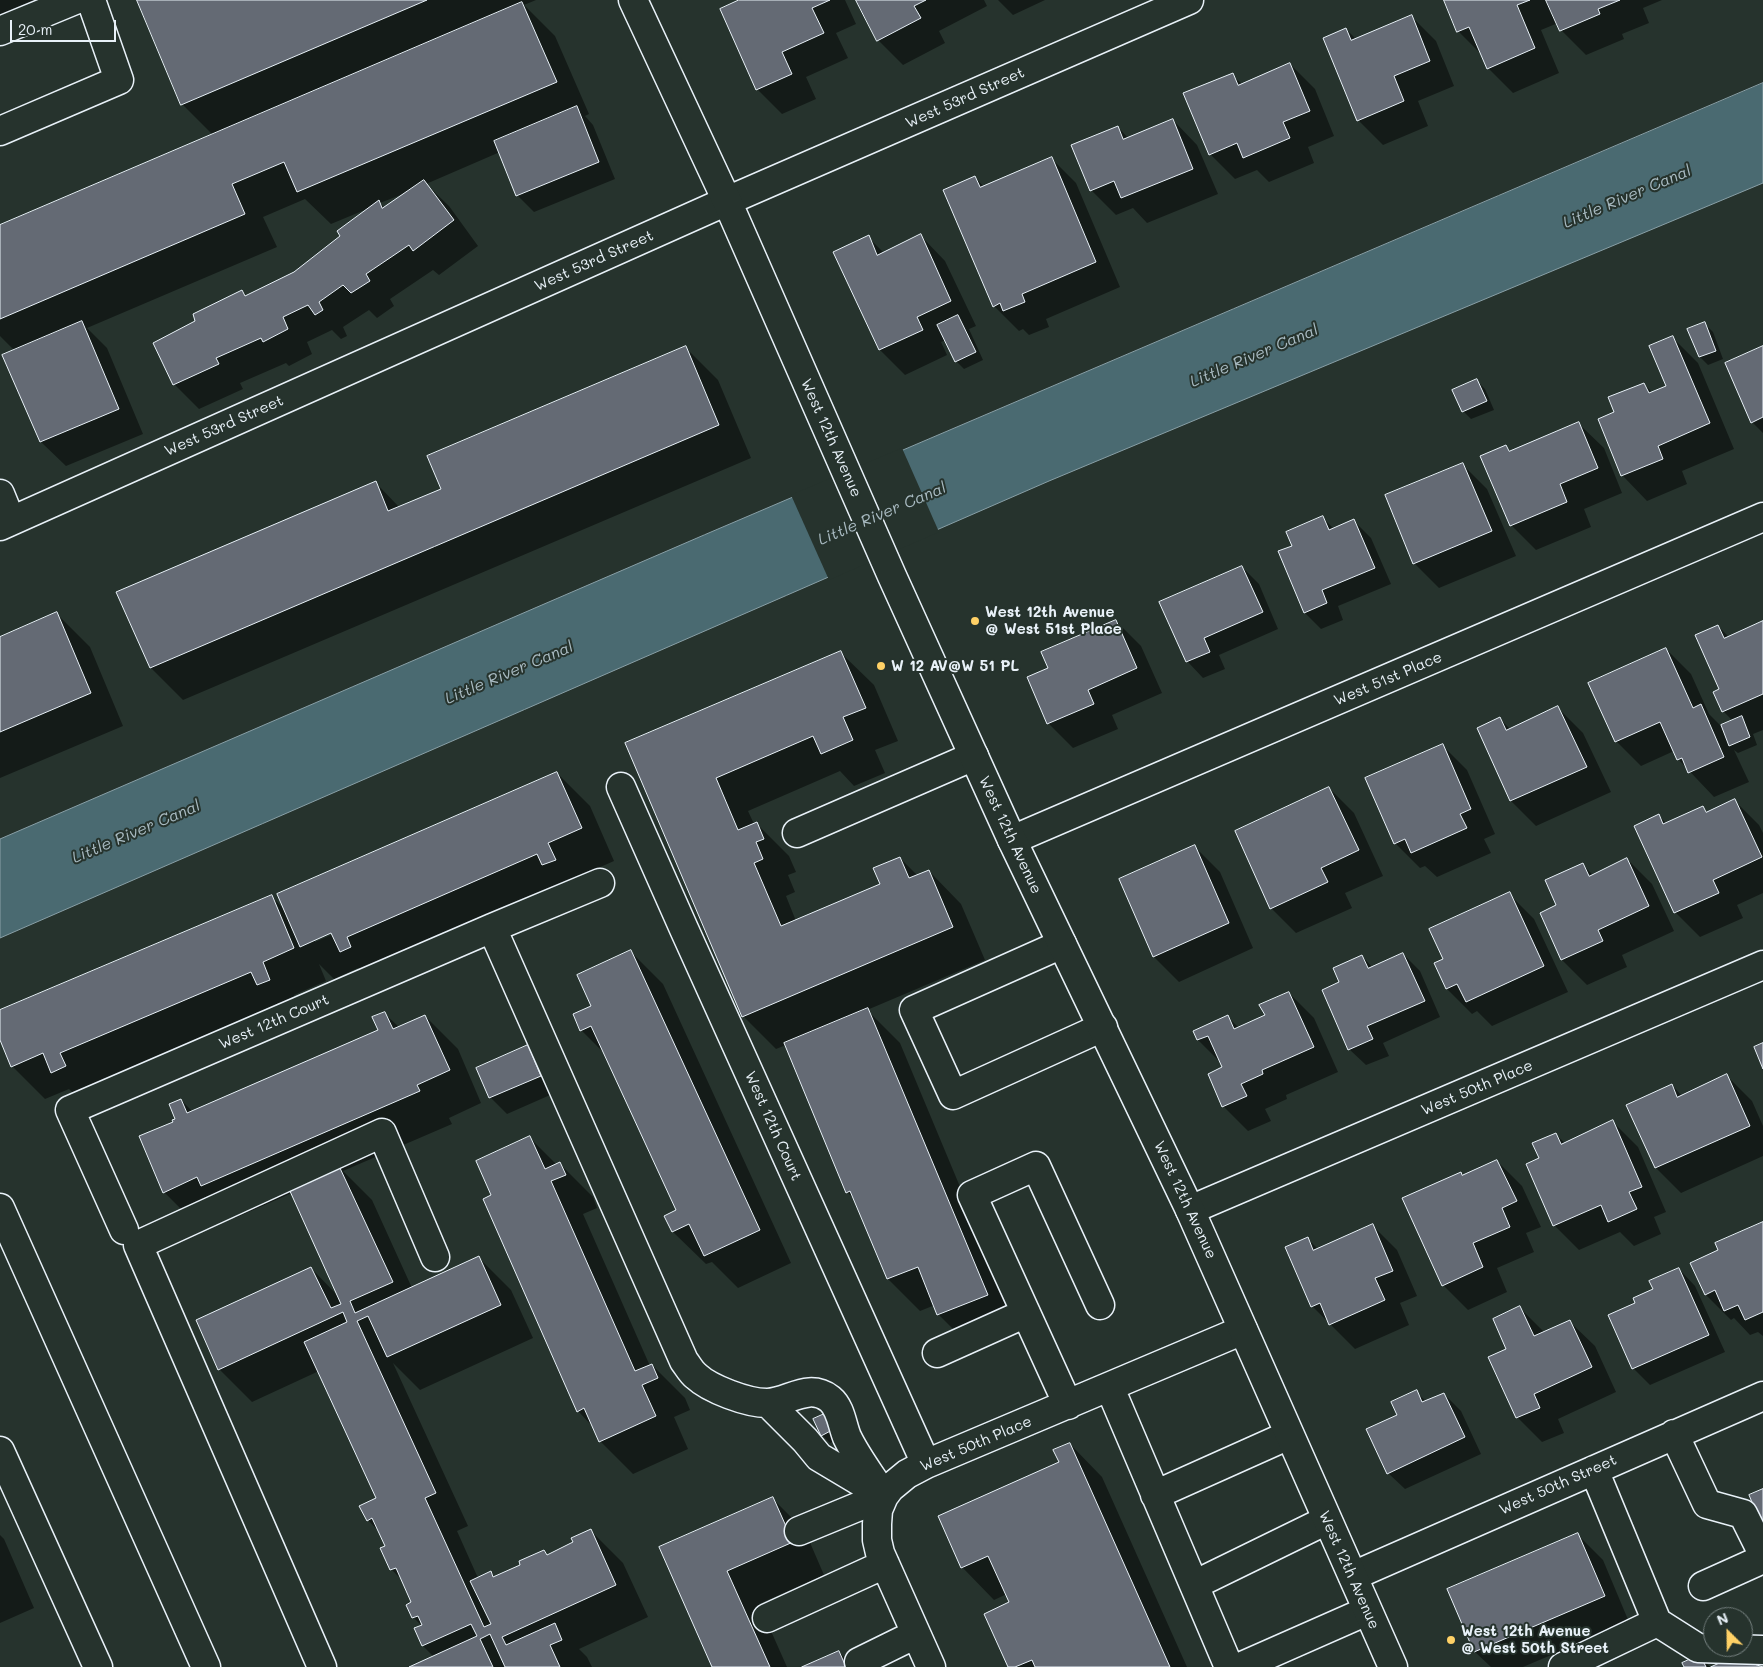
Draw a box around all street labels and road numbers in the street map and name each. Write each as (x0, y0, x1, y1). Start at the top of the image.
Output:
street label: West 53rd Street (903, 64, 1027, 132)
street label: West 53rd Street (532, 227, 656, 295)
street label: West 12th Avenue (797, 376, 865, 500)
street label: West 53rd Street (162, 392, 286, 460)
street label: West 51st Place (1331, 648, 1445, 710)
street label: West 12th Avenue (975, 773, 1045, 897)
street label: West 12th Court (216, 991, 332, 1053)
street label: West 50th Place (1419, 1056, 1535, 1120)
street label: West 12th Court (741, 1068, 805, 1184)
street label: West 12th Avenue (1150, 1138, 1220, 1262)
street label: West 50th Place (918, 1412, 1034, 1476)
street label: West 50th Street (1496, 1451, 1620, 1519)
street label: West 12th Avenue (1315, 1508, 1383, 1632)

